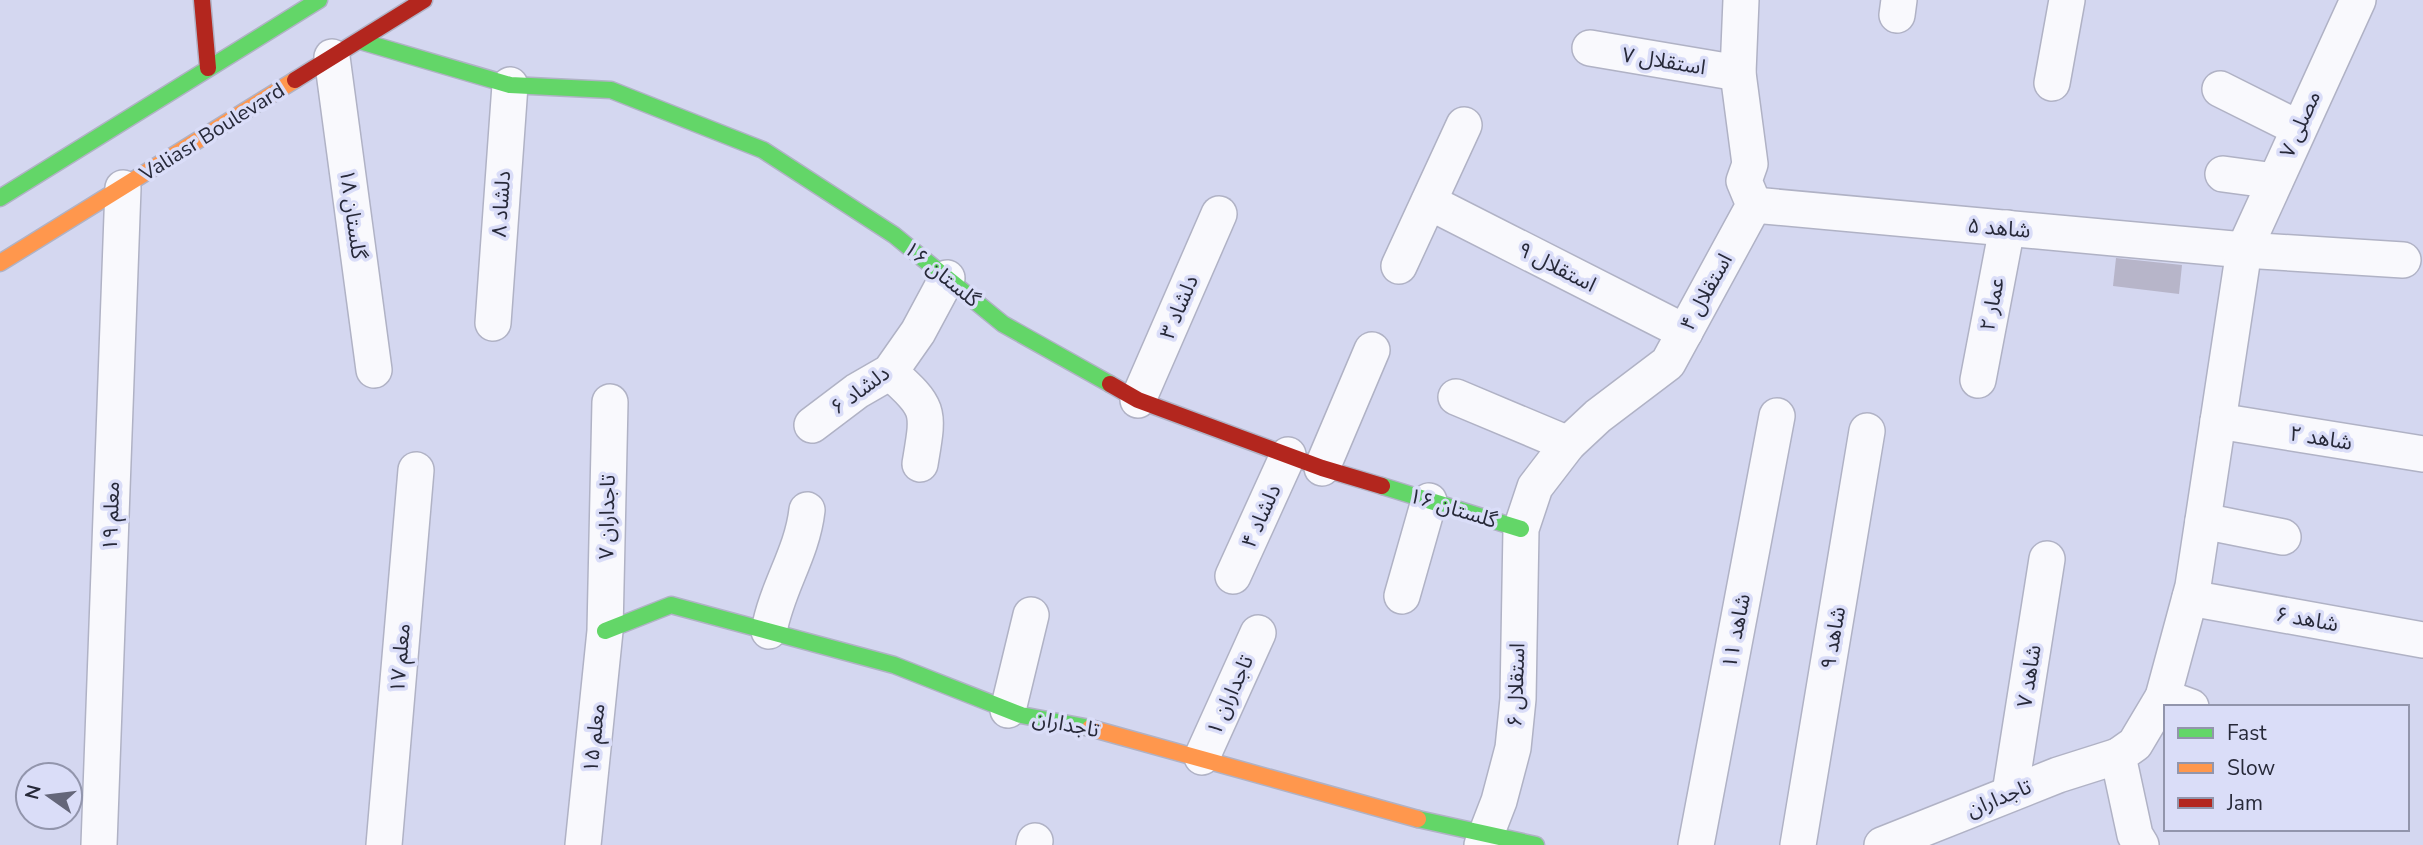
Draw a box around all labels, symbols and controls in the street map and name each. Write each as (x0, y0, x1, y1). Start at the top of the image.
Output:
street label: استقلال ۷ (1620, 41, 1708, 81)
street label: Valiasr Boulevard (133, 76, 290, 188)
street label: مصلی ۷ (2273, 86, 2327, 162)
street label: گلستان ۱۸ (333, 167, 373, 261)
street label: دلشاد ۸ (485, 170, 517, 238)
street label: شاهد ۵ (1966, 211, 2032, 245)
street label: گلستان ۱۶ (898, 235, 986, 314)
street label: استقلال ۹ (1513, 235, 1601, 299)
street label: استقلال ۴ (1673, 248, 1739, 336)
street label: دلشاد ۳ (1153, 271, 1205, 343)
street label: عمار ۲ (1973, 275, 2011, 333)
street label: دلشاد ۶ (825, 359, 895, 421)
street label: شاهد ۲ (2288, 419, 2354, 457)
street label: تاجداران ۷ (592, 474, 622, 560)
street label: دلشاد ۴ (1235, 480, 1287, 552)
street label: معلم ۱۹ (96, 481, 127, 551)
street label: گلستان ۱۶ (1406, 481, 1501, 535)
street label: شاهد ۱۱ (1715, 591, 1757, 671)
street label: شاهد ۶ (2273, 600, 2341, 638)
street label: شاهد ۹ (1814, 604, 1852, 672)
street label: معلم ۱۷ (383, 622, 418, 694)
street label: استقلال ۶ (1501, 642, 1531, 728)
street label: شاهد ۷ (2010, 643, 2048, 709)
street label: تاجداران ۱ (1200, 651, 1260, 739)
street label: معلم ۱۵ (576, 702, 613, 774)
street label: تاجداران (1030, 704, 1102, 744)
legend (2164, 705, 2409, 831)
text: Fast (2227, 719, 2267, 747)
text: Slow (2227, 754, 2276, 782)
north arrow (14, 761, 84, 831)
street label: تاجداران (1962, 772, 2036, 824)
text: N (19, 782, 48, 802)
text: Jam (2226, 789, 2263, 817)

